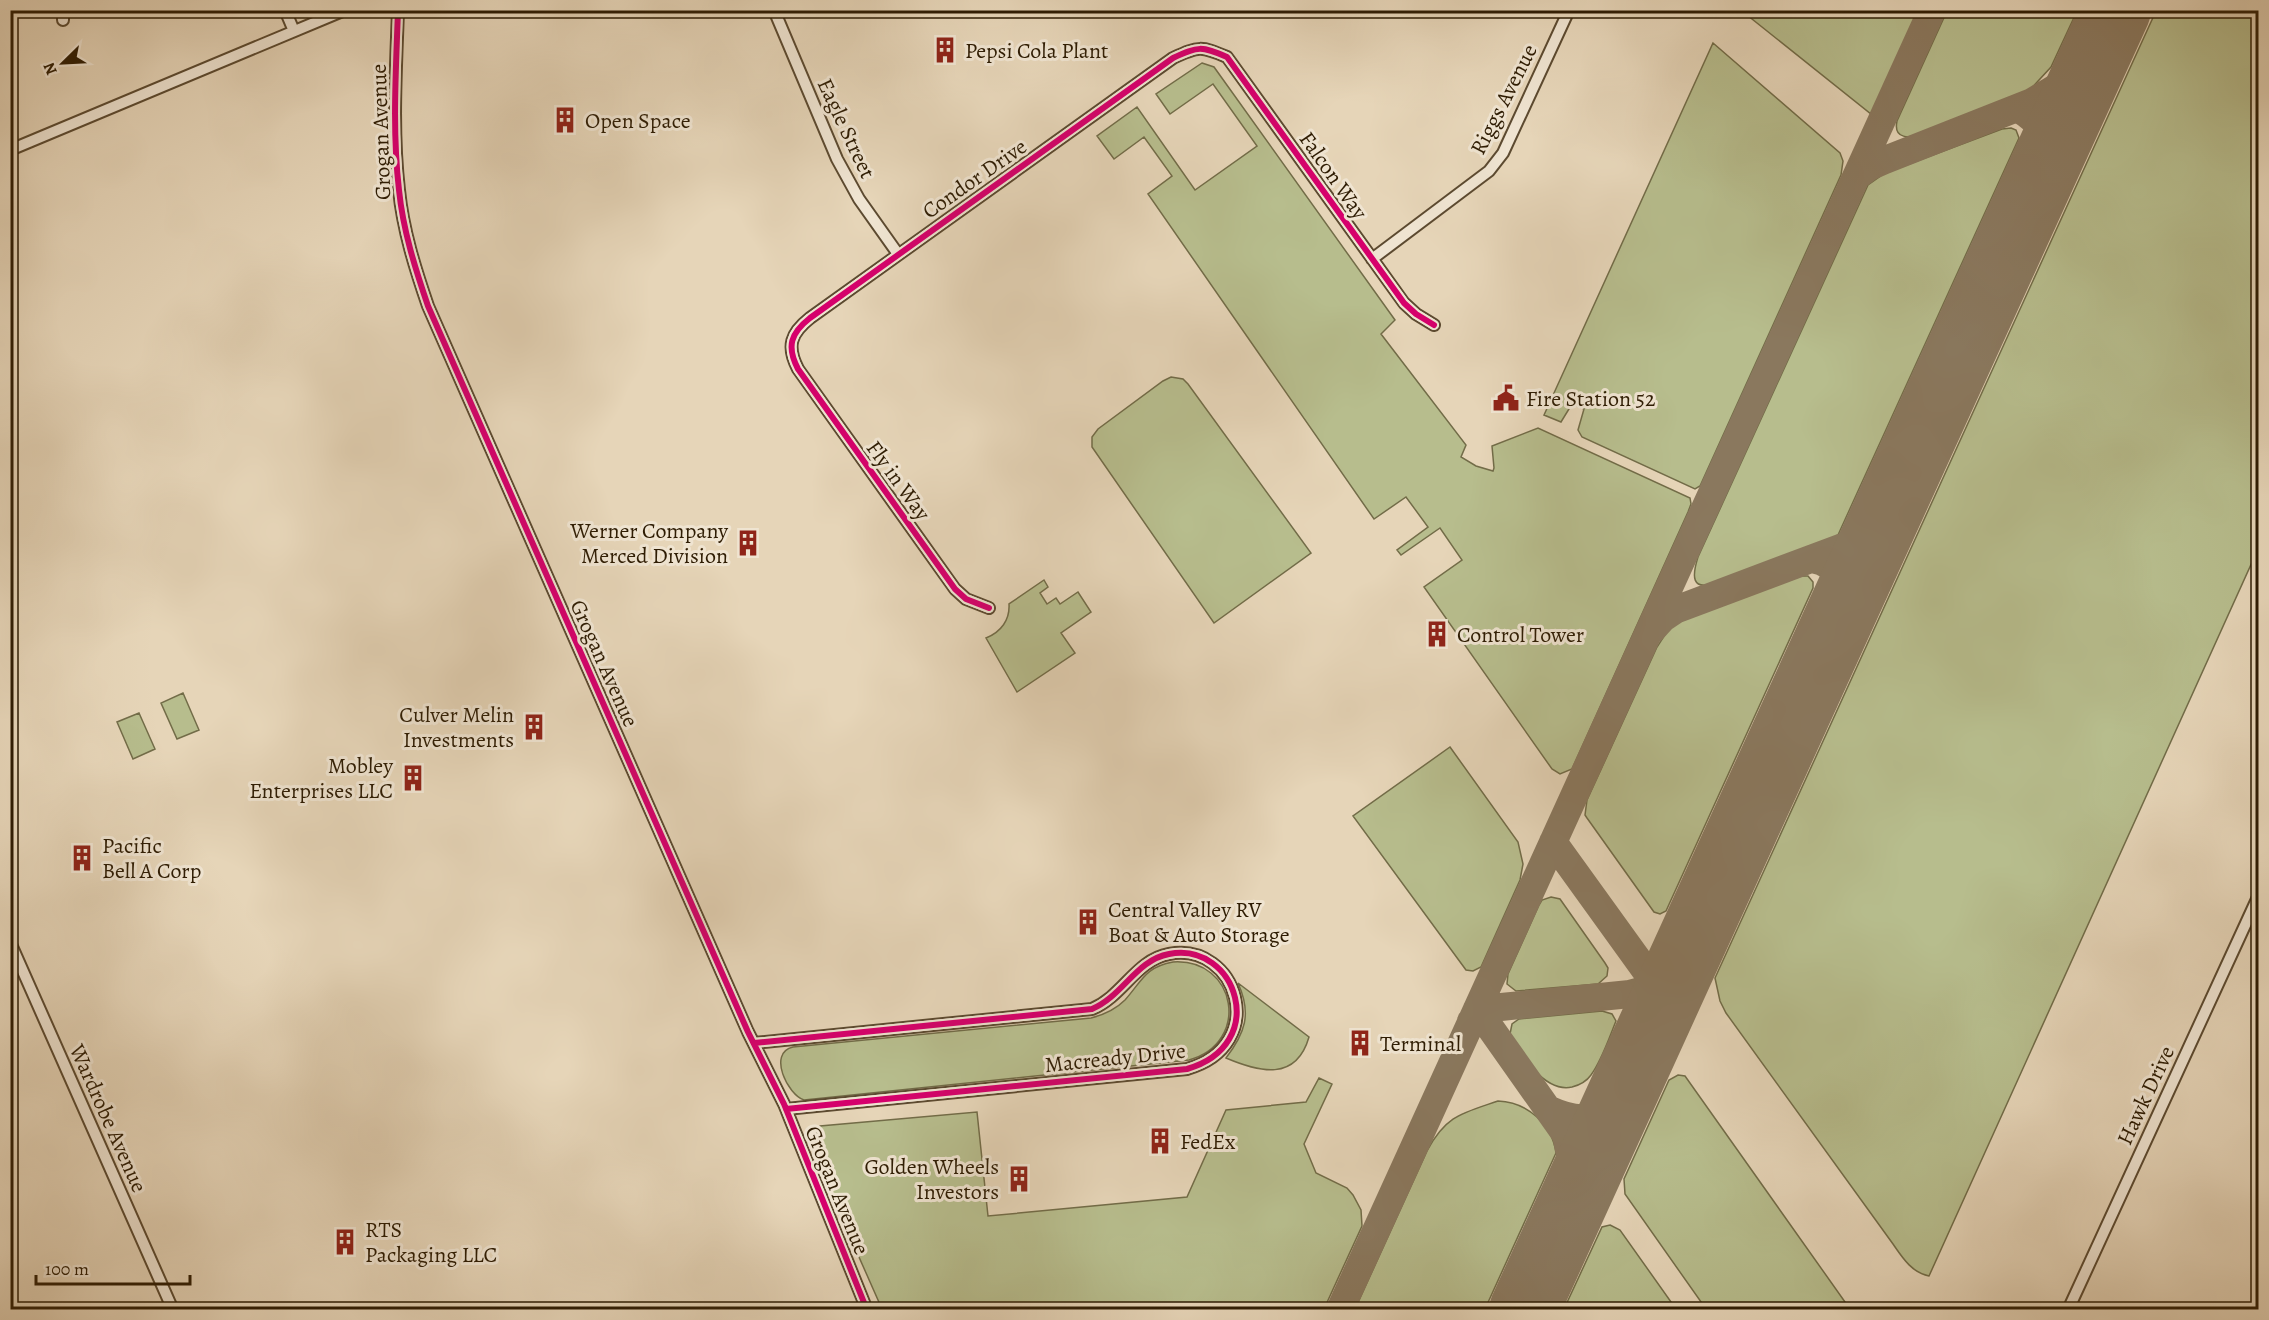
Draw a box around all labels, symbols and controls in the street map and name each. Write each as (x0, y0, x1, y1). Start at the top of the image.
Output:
north arrow (33, 33, 93, 93)
building icon: Pepsi Cola Plant (930, 35, 960, 65)
place label: Pepsi Cola Plant (965, 36, 1108, 66)
street label: Riggs Avenue (1463, 39, 1545, 160)
text: N (38, 59, 63, 78)
street label: Grogan Avenue (364, 63, 398, 201)
street label: Eagle Street (810, 73, 882, 183)
building icon: Open Space (550, 105, 580, 135)
place label: Open Space (585, 106, 691, 136)
street label: Falcon Way (1292, 126, 1374, 226)
street label: Condor Drive (916, 132, 1033, 226)
public building icon: Fire Station 52 (1491, 383, 1521, 413)
place label: Fire Station 52 (1526, 384, 1655, 414)
street label: Fly in Way (859, 435, 937, 527)
place label: Werner Company Merced Division (569, 516, 728, 571)
building icon: Werner Company Merced Division (733, 528, 763, 558)
street label: Grogan Avenue (563, 595, 646, 732)
building icon: Control Tower (1422, 619, 1452, 649)
place label: Control Tower (1457, 620, 1584, 650)
place label: Culver Melin Investments (399, 700, 514, 755)
building icon: Culver Melin Investments (519, 712, 549, 742)
place label: Mobley Enterprises LLC (249, 751, 393, 806)
building icon: Mobley Enterprises LLC (398, 763, 428, 793)
place label: Pacific Bell A Corp (102, 831, 201, 886)
building icon: Pacific Bell A Corp (67, 843, 97, 873)
place label: Central Valley RV Boat & Auto Storage (1108, 895, 1290, 950)
building icon: Central Valley RV Boat & Auto Storage (1073, 907, 1103, 937)
building icon: Terminal (1345, 1028, 1375, 1058)
place label: Terminal (1380, 1029, 1461, 1059)
street label: Macready Drive (1043, 1036, 1187, 1080)
street label: Wardrobe Avenue (62, 1039, 154, 1197)
street label: Hawk Drive (2110, 1041, 2182, 1150)
street label: Grogan Avenue (798, 1122, 877, 1259)
building icon: FedEx (1145, 1126, 1175, 1156)
place label: FedEx (1180, 1127, 1236, 1157)
place label: Golden Wheels Investors (864, 1152, 999, 1207)
building icon: Golden Wheels Investors (1004, 1164, 1034, 1194)
place label: RTS Packaging LLC (365, 1215, 497, 1270)
building icon: RTS Packaging LLC (330, 1227, 360, 1257)
scale bar (36, 1248, 190, 1286)
text: 100 m (45, 1257, 89, 1281)

